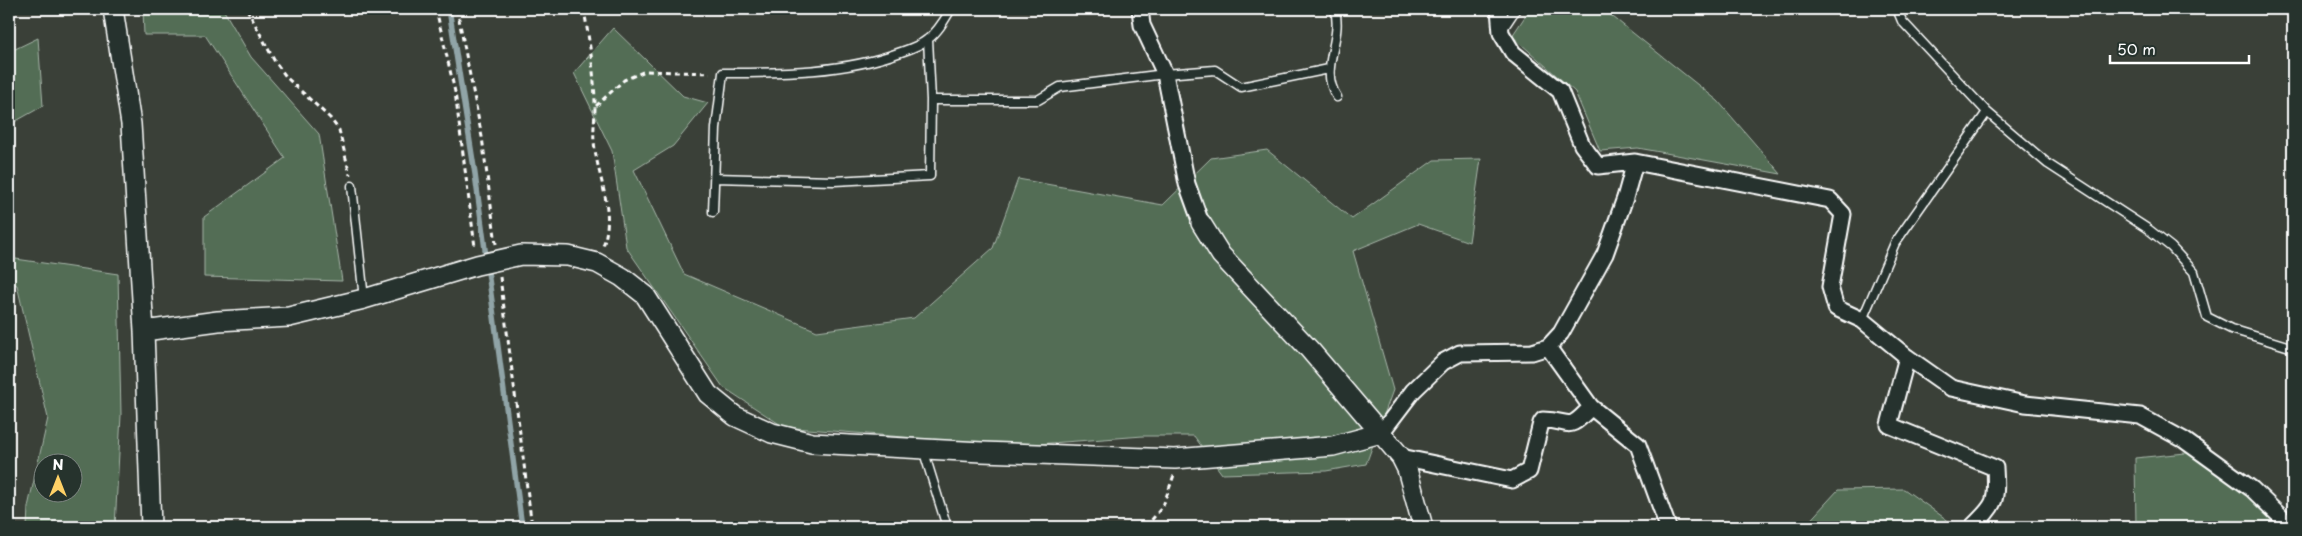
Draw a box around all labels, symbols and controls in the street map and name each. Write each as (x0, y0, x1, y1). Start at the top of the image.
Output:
scale bar (2110, 32, 2248, 64)
text: 50 m (2117, 37, 2156, 60)
north arrow (32, 454, 82, 504)
text: N (52, 454, 64, 475)

